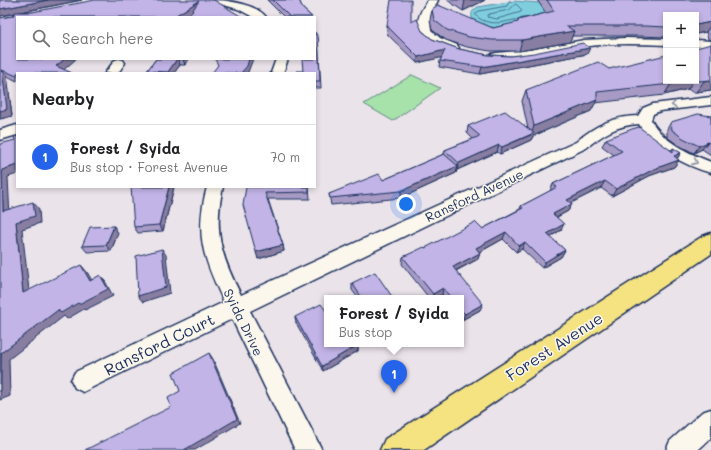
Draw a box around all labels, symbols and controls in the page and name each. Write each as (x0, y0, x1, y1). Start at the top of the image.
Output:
map controls (663, 12, 699, 84)
button: + (663, 12, 699, 48)
search box (16, 16, 316, 60)
icon: search (30, 27, 52, 49)
text: Search here (62, 28, 153, 48)
button: − (663, 48, 699, 84)
text: Nearby (32, 87, 94, 109)
one-way arrow (671, 100, 677, 109)
text: Forest / Syida (70, 138, 181, 158)
text: 1 (42, 148, 48, 165)
text: 70 m (270, 148, 300, 165)
one-way arrow (690, 157, 698, 165)
text: Bus stop · Forest Avenue (70, 158, 228, 175)
street label: Ransford Avenue (422, 165, 526, 225)
your location (396, 194, 416, 214)
street label: Syida Drive (220, 285, 268, 359)
popup (324, 295, 464, 347)
text: Forest / Syida (339, 303, 449, 323)
street label: Forest Avenue (501, 307, 607, 385)
street label: Ransford Court (100, 308, 218, 380)
text: Bus stop (339, 323, 392, 340)
pin: 1 (381, 360, 407, 393)

